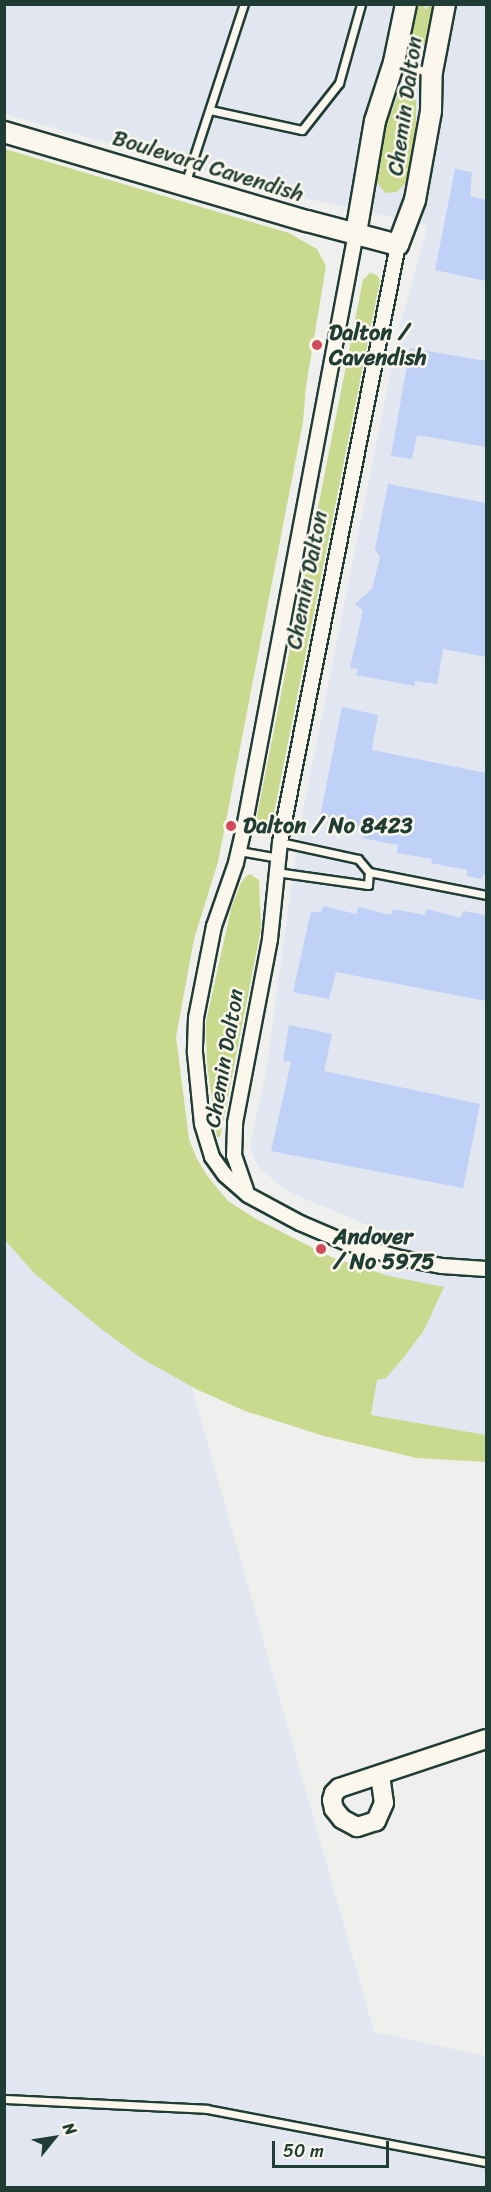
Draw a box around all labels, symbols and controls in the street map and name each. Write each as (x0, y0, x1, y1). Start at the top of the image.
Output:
street label: Chemin Dalton (382, 35, 428, 177)
street label: Boulevard Cavendish (109, 124, 307, 208)
place label: Dalton / Cavendish (329, 319, 426, 370)
marker: Dalton / Cavendish (310, 338, 324, 352)
street label: Chemin Dalton (281, 509, 333, 651)
place label: Dalton / No 8423 (243, 813, 412, 839)
marker: Dalton / No 8423 (224, 819, 238, 833)
street label: Chemin Dalton (199, 987, 249, 1129)
place label: Andover / No 5975 (333, 1223, 435, 1274)
marker: Andover / No 5975 (314, 1242, 328, 1256)
north arrow (24, 2108, 84, 2168)
text: N (55, 2117, 85, 2141)
scale bar (275, 2129, 392, 2167)
text: 50 m (283, 2135, 324, 2167)

